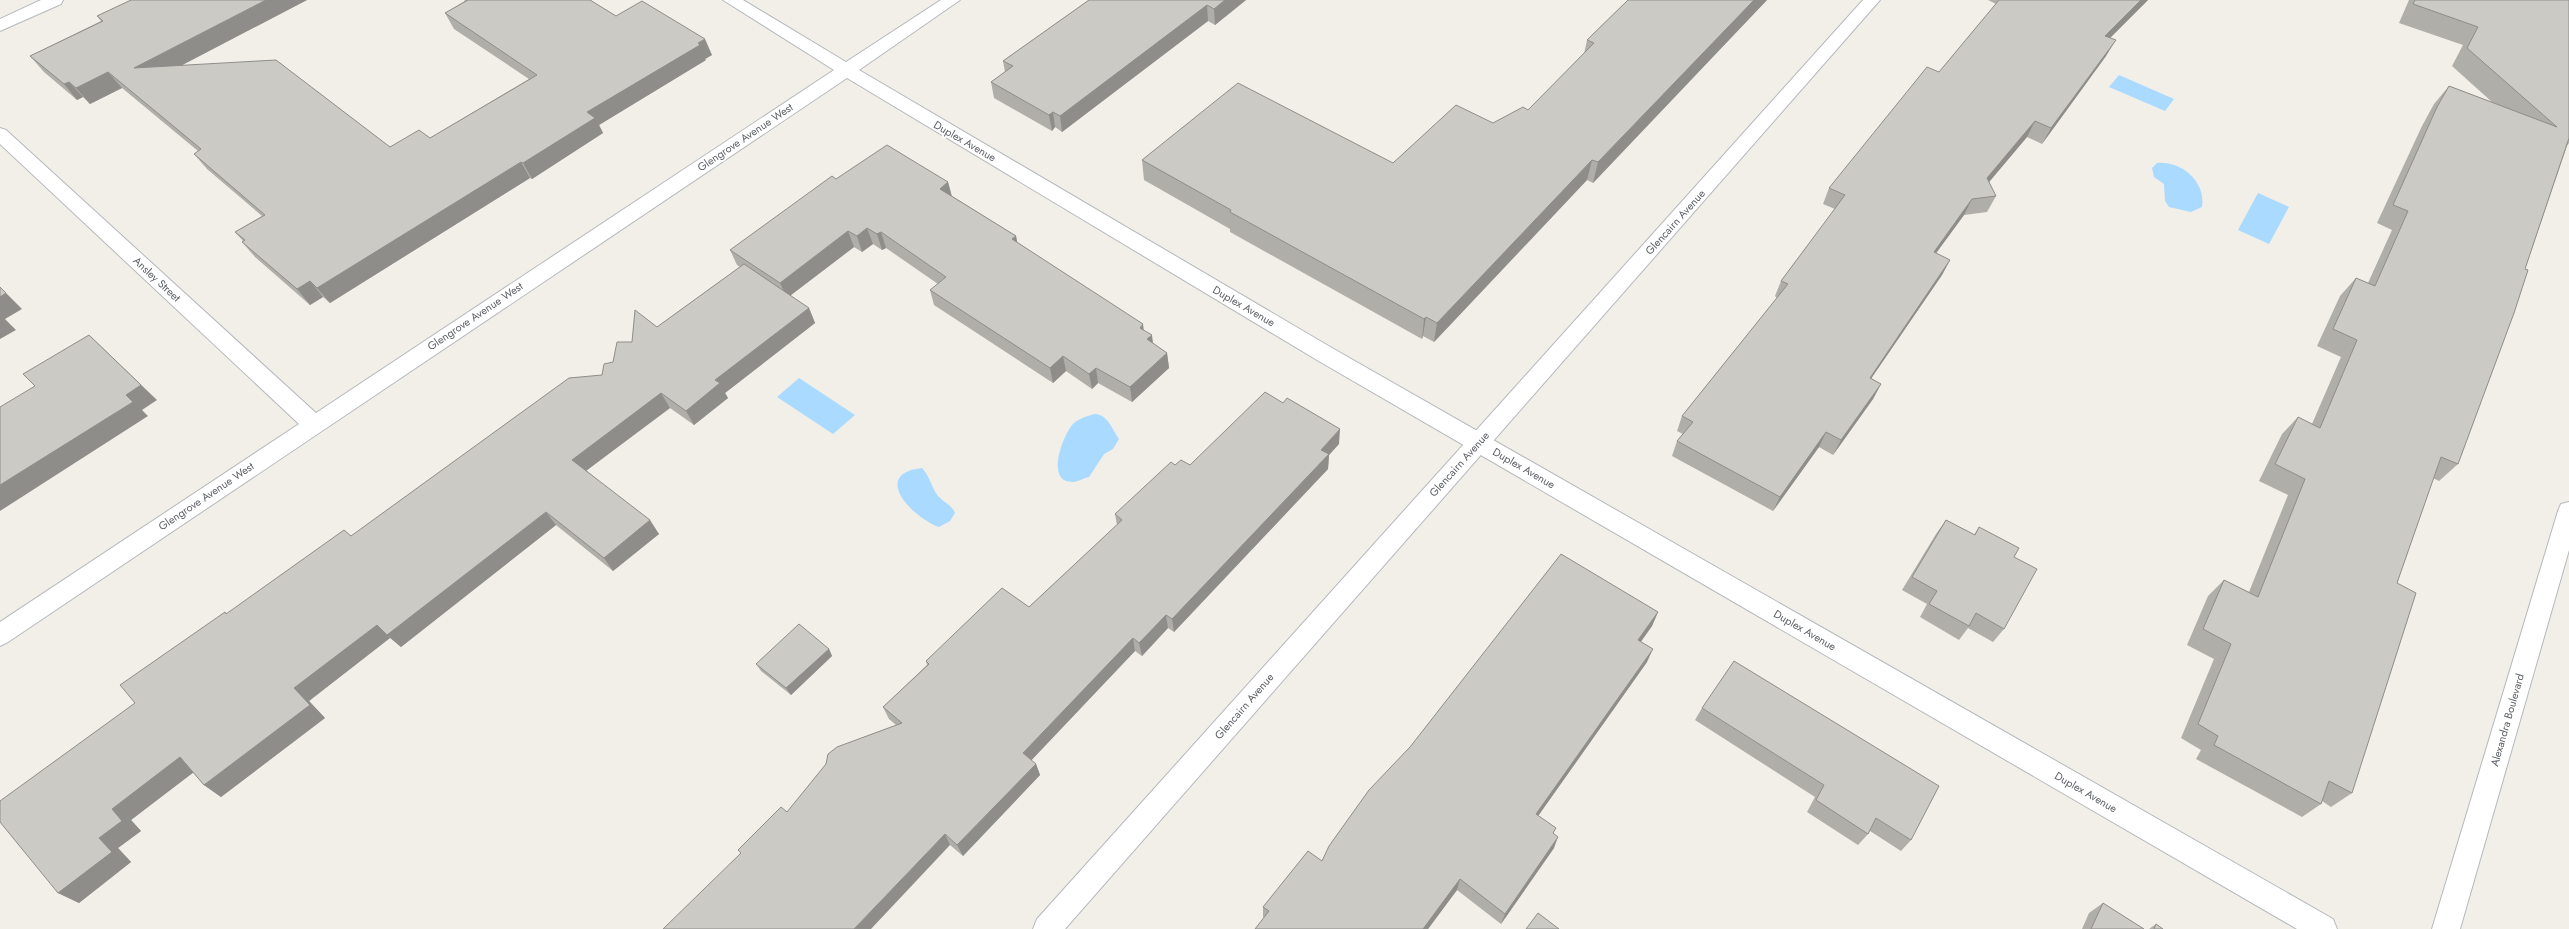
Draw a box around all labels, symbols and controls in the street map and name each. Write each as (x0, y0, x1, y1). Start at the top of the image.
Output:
street label: Glengrove Avenue West (694, 99, 796, 175)
street label: Duplex Avenue (931, 117, 999, 166)
street label: Glencairn Avenue (1641, 186, 1709, 258)
street label: Ansley Street (130, 253, 185, 306)
street label: Glengrove Avenue West (424, 278, 526, 354)
street label: Duplex Avenue (1210, 282, 1278, 331)
street label: Glencairn Avenue (1425, 428, 1493, 500)
street label: Duplex Avenue (1490, 444, 1558, 493)
street label: Glengrove Avenue West (155, 458, 257, 534)
street label: Duplex Avenue (1771, 606, 1839, 655)
street label: Glencairn Avenue (1211, 669, 1277, 743)
street label: Alexandra Boulevard (2486, 672, 2528, 768)
street label: Duplex Avenue (2052, 768, 2120, 817)

